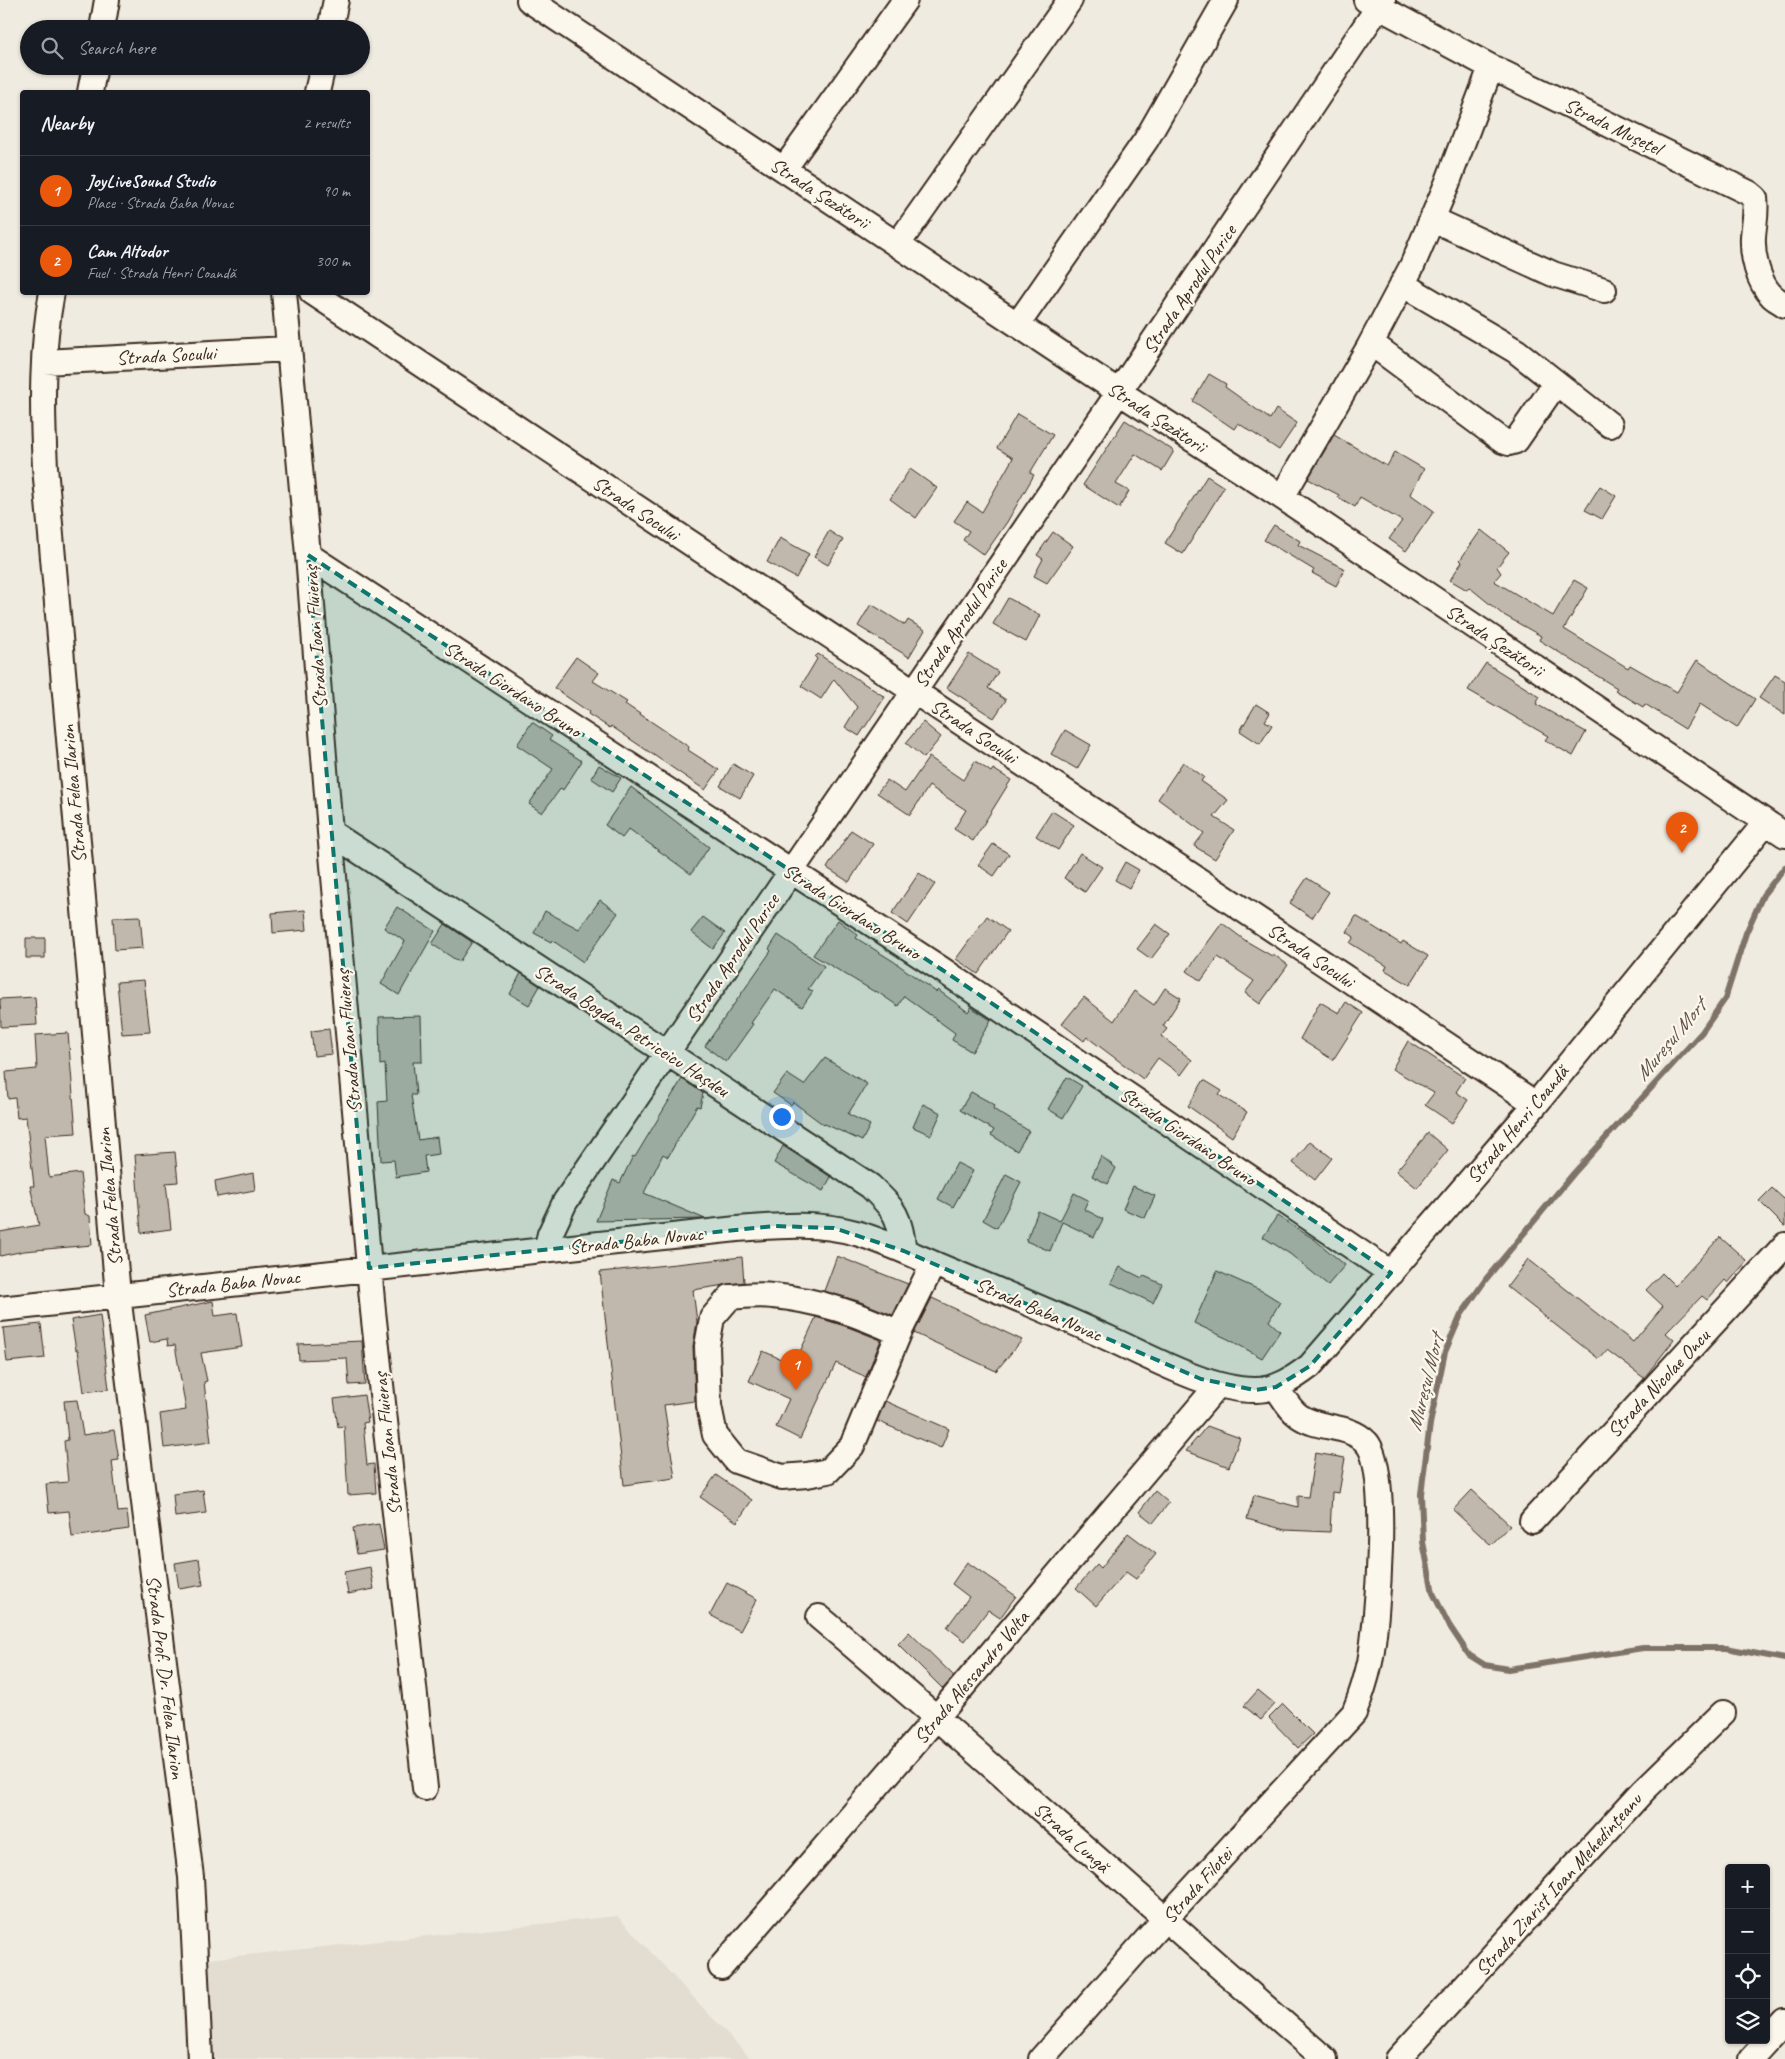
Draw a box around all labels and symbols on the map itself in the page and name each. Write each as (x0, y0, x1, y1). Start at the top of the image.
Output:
street label: Strada Mușețel (1560, 92, 1669, 162)
street label: Strada Șezătorii (766, 152, 876, 236)
street label: Strada Aprodul Purice (1137, 219, 1243, 359)
street label: Strada Socului (116, 340, 218, 371)
street label: Strada Șezătorii (1103, 376, 1213, 460)
street label: Strada Socului (588, 470, 686, 548)
street label: Strada Aprodul Purice (908, 553, 1014, 693)
street label: Strada Ioan Fluieraș (298, 563, 333, 709)
street label: Strada Șezătorii (1441, 598, 1550, 684)
street label: Strada Giordano Bruno (439, 636, 588, 744)
street label: Strada Socului (926, 693, 1024, 771)
street label: Strada Felea Ilarion (55, 723, 92, 864)
pin: 2 (1666, 812, 1698, 853)
street label: Strada Giordano Bruno (778, 858, 927, 966)
street label: Strada Aprodul Purice (680, 888, 786, 1028)
street label: Strada Socului (1263, 917, 1361, 995)
street label: Strada Bogdan Petriceicu Hașdeu (530, 958, 735, 1104)
street label: Strada Ioan Fluieraș (330, 966, 367, 1113)
water label: Mureșul Mort (1629, 990, 1715, 1086)
street label: Strada Henri Coandă (1461, 1058, 1575, 1188)
street label: Strada Giordano Bruno (1115, 1082, 1262, 1192)
your location (769, 1104, 795, 1130)
street label: Strada Felea Ilarion (91, 1126, 128, 1267)
street label: Strada Baba Novac (568, 1221, 705, 1260)
street label: Strada Baba Novac (165, 1264, 302, 1303)
street label: Strada Baba Novac (972, 1272, 1106, 1347)
street label: Strada Nicolae Oncu (1602, 1323, 1716, 1443)
water label: Mureșul Mort (1401, 1327, 1451, 1434)
pin: 1 (780, 1349, 812, 1390)
street label: Strada Ioan Fluieraș (367, 1369, 407, 1516)
street label: Strada Prof. Dr. Felea Ilarion (141, 1574, 191, 1781)
street label: Strada Alessandro Volta (908, 1604, 1035, 1749)
street label: Strada Ziarist Ioan Mehedințeanu (1470, 1786, 1648, 1981)
street label: Strada Lungă (1028, 1797, 1117, 1880)
street label: Strada Filotei (1157, 1841, 1239, 1928)

